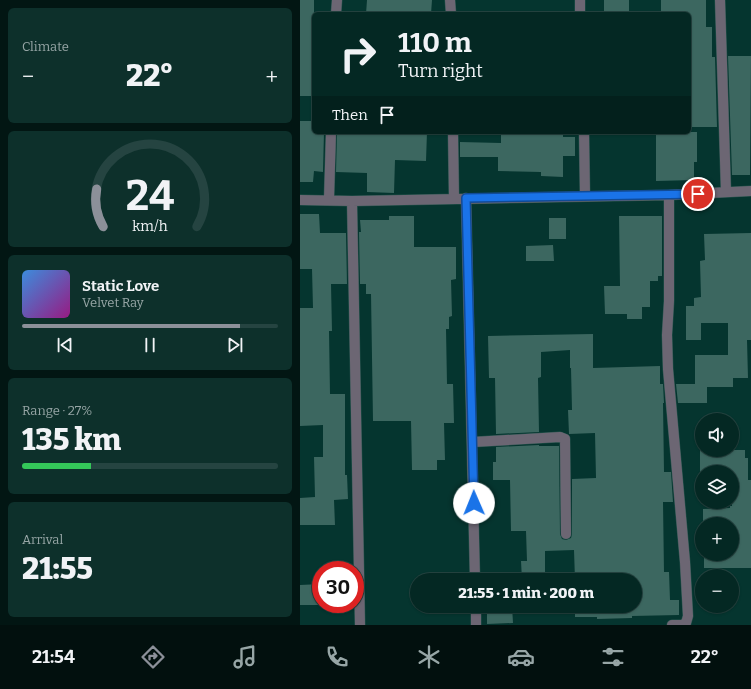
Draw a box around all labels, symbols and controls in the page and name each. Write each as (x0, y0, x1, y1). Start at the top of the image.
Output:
text: 110 m (398, 26, 472, 59)
icon: right (332, 28, 384, 80)
text: Climate (22, 39, 69, 54)
text: 22° (126, 58, 174, 94)
text: Turn right (398, 60, 483, 82)
text: − (22, 63, 34, 90)
text: + (265, 63, 278, 90)
icon: arrive (376, 104, 398, 126)
text: Then (332, 106, 368, 124)
text: 24 (126, 171, 174, 221)
pin (681, 177, 715, 211)
icon: arrive (687, 183, 709, 205)
text: km/h (132, 218, 168, 235)
text: Static Love (82, 277, 159, 295)
text: Velvet Ray (82, 295, 144, 310)
icon: previous (54, 334, 76, 356)
icon: pause (139, 334, 161, 356)
icon: next (224, 334, 246, 356)
text: Range · 27% (22, 403, 92, 418)
map controls (695, 413, 739, 613)
button: sound (695, 413, 739, 457)
text: 135 km (22, 422, 121, 458)
button: layers (695, 465, 739, 509)
position arrow (453, 482, 495, 524)
button: + (695, 517, 739, 561)
text: Arrival (22, 532, 63, 547)
text: 21:55 (22, 551, 93, 587)
speed limit sign: 30 (312, 561, 364, 613)
button: − (695, 569, 739, 613)
text: 21:55 · 1 min · 200 m (458, 584, 594, 602)
icon: directions (139, 643, 167, 671)
icon: music (231, 643, 259, 671)
icon: phone (323, 643, 351, 671)
icon: climate (415, 643, 443, 671)
icon: car (507, 643, 535, 671)
icon: filters (599, 643, 627, 671)
text: 21:54 (32, 646, 75, 668)
text: 22° (691, 646, 719, 668)

